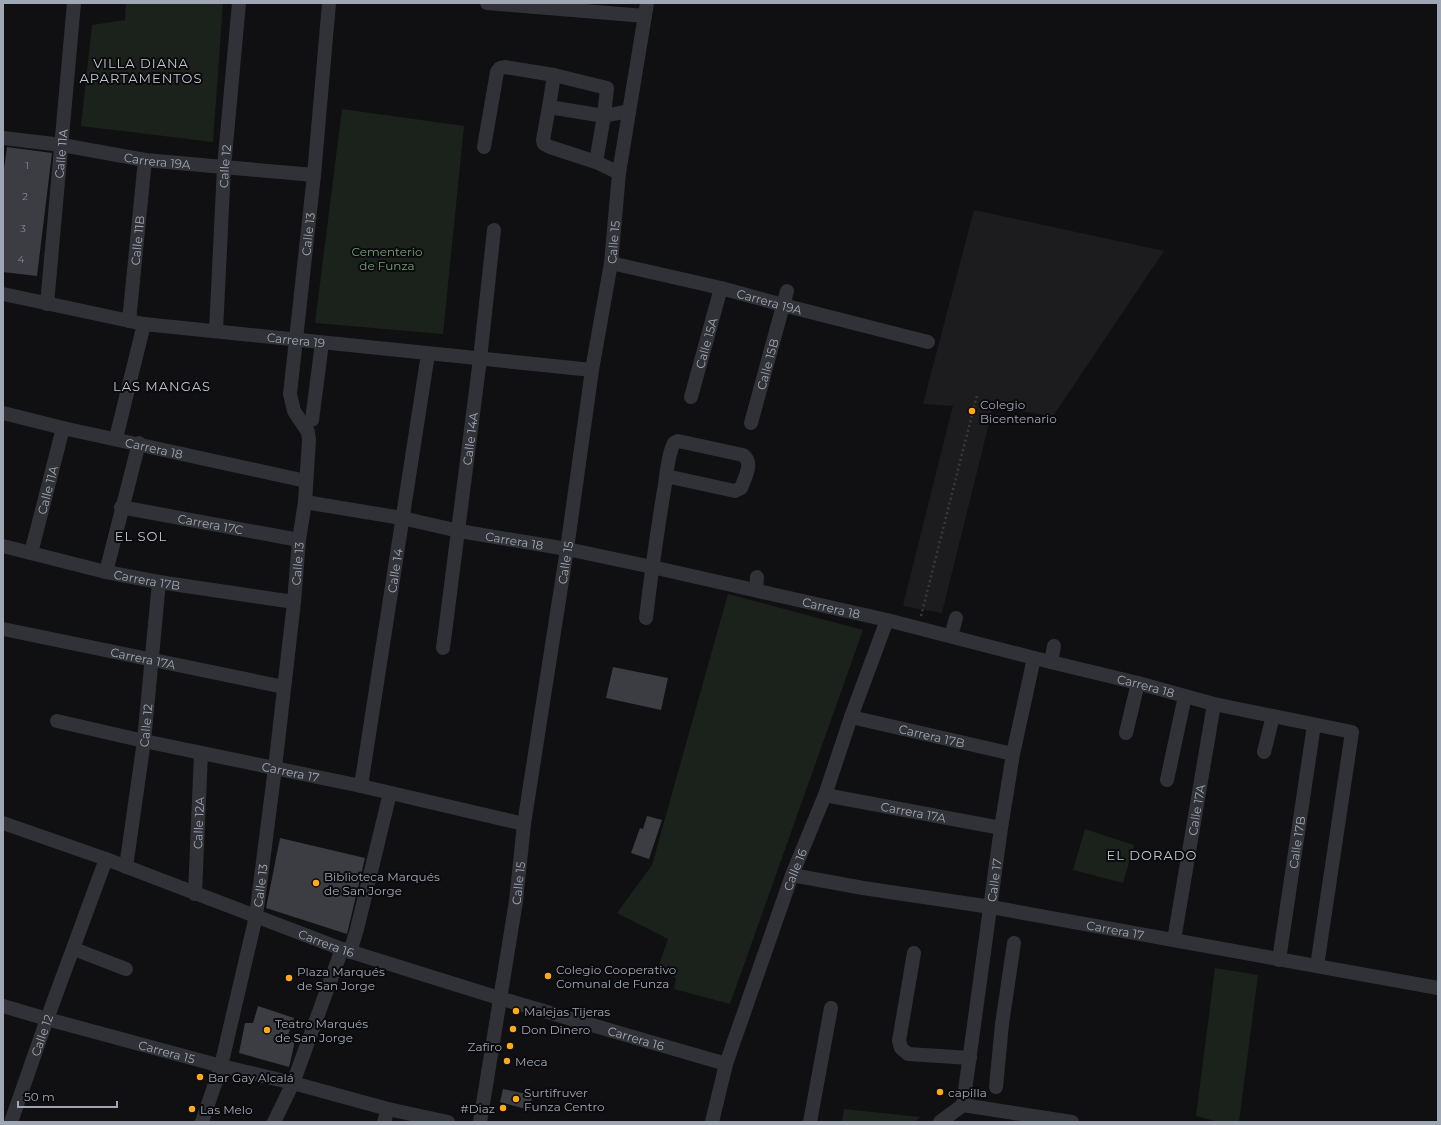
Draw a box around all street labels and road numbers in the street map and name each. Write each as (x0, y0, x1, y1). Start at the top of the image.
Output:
street label: Calle 11A (51, 128, 70, 179)
street label: Calle 12 (215, 144, 234, 188)
street label: Carrera 19A (123, 149, 192, 172)
street label: Calle 13 (298, 211, 317, 256)
street label: Calle 11B (127, 215, 147, 266)
street label: Calle 15 (603, 220, 622, 265)
street label: Carrera 19A (735, 285, 804, 317)
street label: Calle 15A (692, 316, 720, 370)
street label: Carrera 19 (266, 329, 326, 350)
street label: Calle 15B (753, 337, 781, 391)
street label: Calle 14A (459, 411, 481, 466)
street label: Carrera 18 (124, 434, 185, 462)
street label: Calle 11A (34, 464, 61, 516)
street label: Carrera 17C (176, 510, 245, 537)
street label: Carrera 18 (484, 528, 545, 553)
street label: Calle 15 (554, 540, 576, 585)
street label: Calle 13 (288, 541, 306, 586)
street label: Calle 14 (384, 547, 405, 594)
street label: Carrera 17B (113, 566, 181, 593)
street label: Carrera 18 (801, 594, 862, 621)
street label: Carrera 17A (109, 644, 177, 672)
street label: Carrera 18 (1116, 671, 1177, 700)
street label: Calle 12 (136, 703, 155, 748)
street label: Carrera 17B (897, 721, 966, 750)
street label: Carrera 17 (261, 758, 321, 785)
street label: Calle 17A (1184, 783, 1208, 837)
street label: Calle 12A (189, 796, 207, 849)
street label: Carrera 17A (880, 798, 948, 825)
street label: Calle 17B (1285, 815, 1308, 870)
street label: Calle 16 (780, 846, 810, 892)
street label: Calle 17 (983, 857, 1004, 903)
street label: Calle 15 (508, 860, 528, 905)
street label: Calle 13 (250, 863, 270, 908)
street label: Carrera 17 (1085, 917, 1145, 942)
street label: Carrera 16 (296, 926, 356, 960)
street label: Calle 12 (27, 1012, 56, 1058)
street label: Carrera 16 (606, 1023, 666, 1053)
street label: Carrera 15 (137, 1037, 197, 1066)

